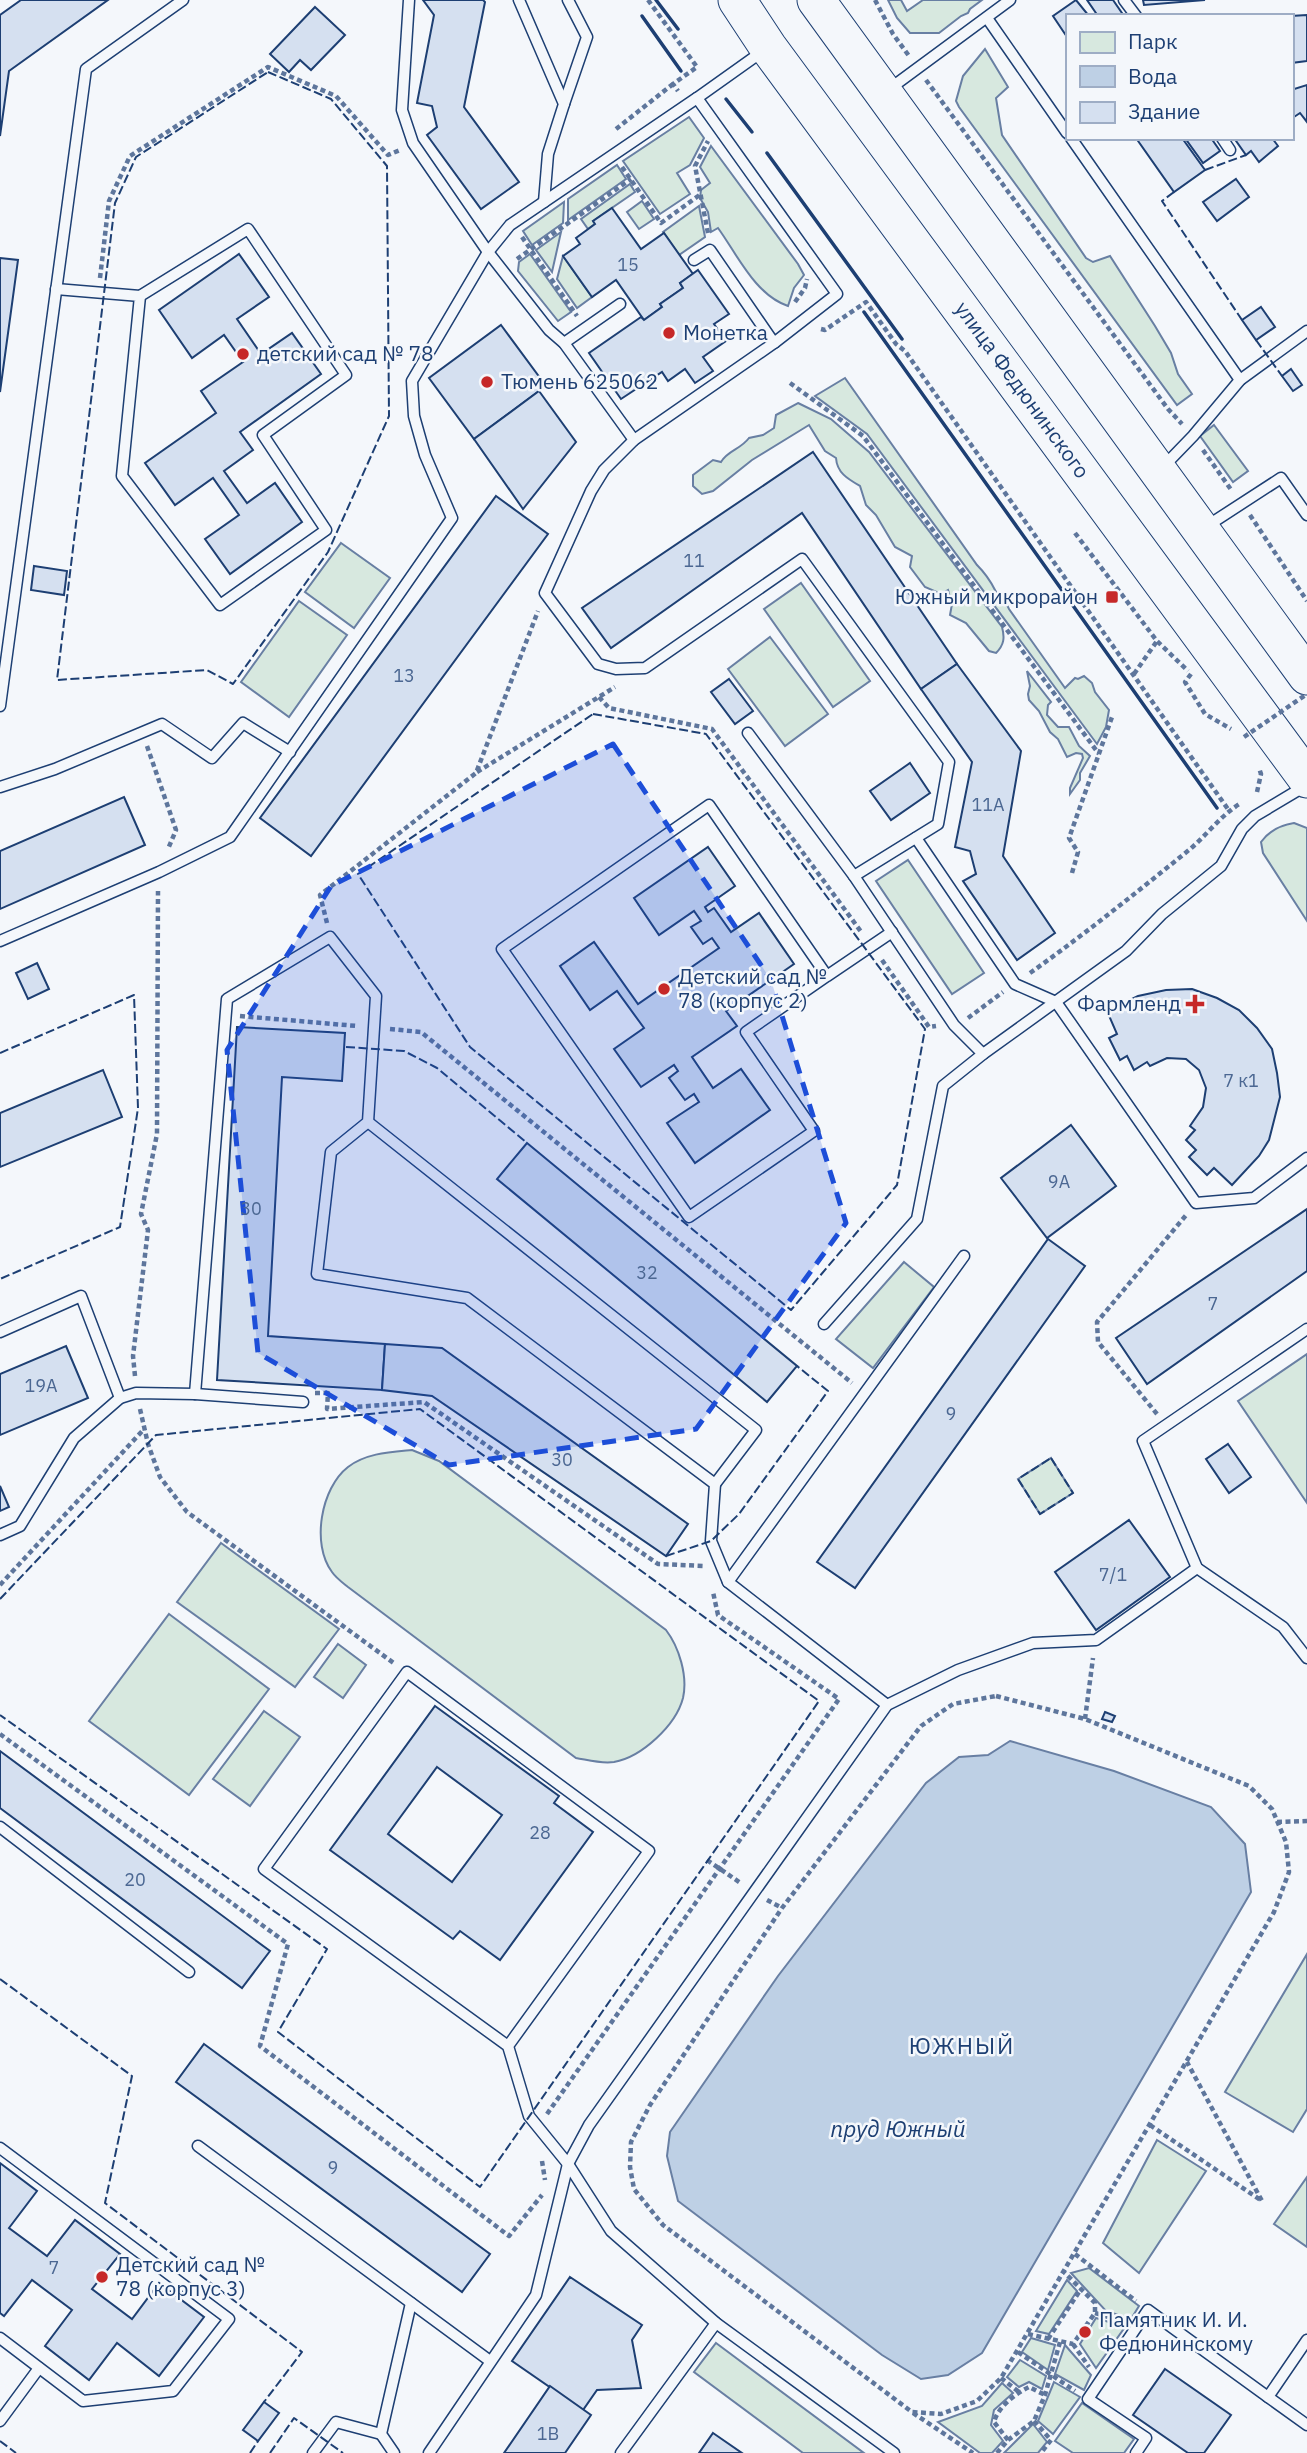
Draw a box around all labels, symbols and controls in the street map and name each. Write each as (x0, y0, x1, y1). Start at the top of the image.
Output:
legend (1066, 14, 1293, 140)
text: Парк (1128, 27, 1178, 55)
text: Вода (1128, 62, 1177, 90)
text: Здание (1128, 97, 1200, 125)
house number: 15 (617, 253, 639, 276)
street label: улица Федюнинского (949, 295, 1097, 484)
place label: Монетка (683, 318, 768, 346)
marker: Монетка (661, 325, 677, 341)
place label: детский сад № 78 (257, 339, 434, 367)
marker: детский сад № 78 (235, 346, 251, 362)
place label: Тюмень 625062 (501, 367, 658, 395)
marker: Тюмень 625062 (479, 374, 495, 390)
house number: 11 (683, 549, 705, 572)
place label: Южный микрорайон (895, 582, 1098, 610)
marker: Южный микрорайон (1104, 589, 1120, 605)
house number: 13 (393, 664, 415, 687)
house number: 11А (971, 793, 1005, 816)
place label: Детский сад № 78 (корпус 2) (678, 962, 827, 1014)
marker: Детский сад № 78 (корпус 2) (656, 981, 672, 997)
place label: Фармленд (1077, 989, 1181, 1017)
marker: Фармленд (1187, 996, 1203, 1012)
house number: 7 к1 (1223, 1069, 1259, 1092)
house number: 9А (1048, 1170, 1071, 1193)
house number: 30 (240, 1197, 262, 1220)
house number: 32 (636, 1261, 658, 1284)
house number: 7 (1208, 1292, 1218, 1315)
house number: 19А (24, 1374, 58, 1397)
house number: 9 (946, 1402, 956, 1425)
house number: 30 (551, 1448, 573, 1471)
house number: 7/1 (1099, 1563, 1127, 1586)
house number: 28 (529, 1821, 551, 1844)
house number: 20 (124, 1868, 146, 1891)
district label: ЮЖНЫЙ (909, 2030, 1015, 2060)
water label: пруд Южный (830, 2113, 966, 2143)
house number: 9 (328, 2156, 338, 2179)
place label: Детский сад № 78 (корпус 3) (116, 2250, 265, 2302)
house number: 7 (49, 2256, 59, 2279)
marker: Детский сад № 78 (корпус 3) (94, 2269, 110, 2285)
place label: Памятник И. И. Федюнинскому (1099, 2305, 1253, 2357)
marker: Памятник И. И. Федюнинскому (1077, 2324, 1093, 2340)
house number: 1В (537, 2422, 559, 2445)

